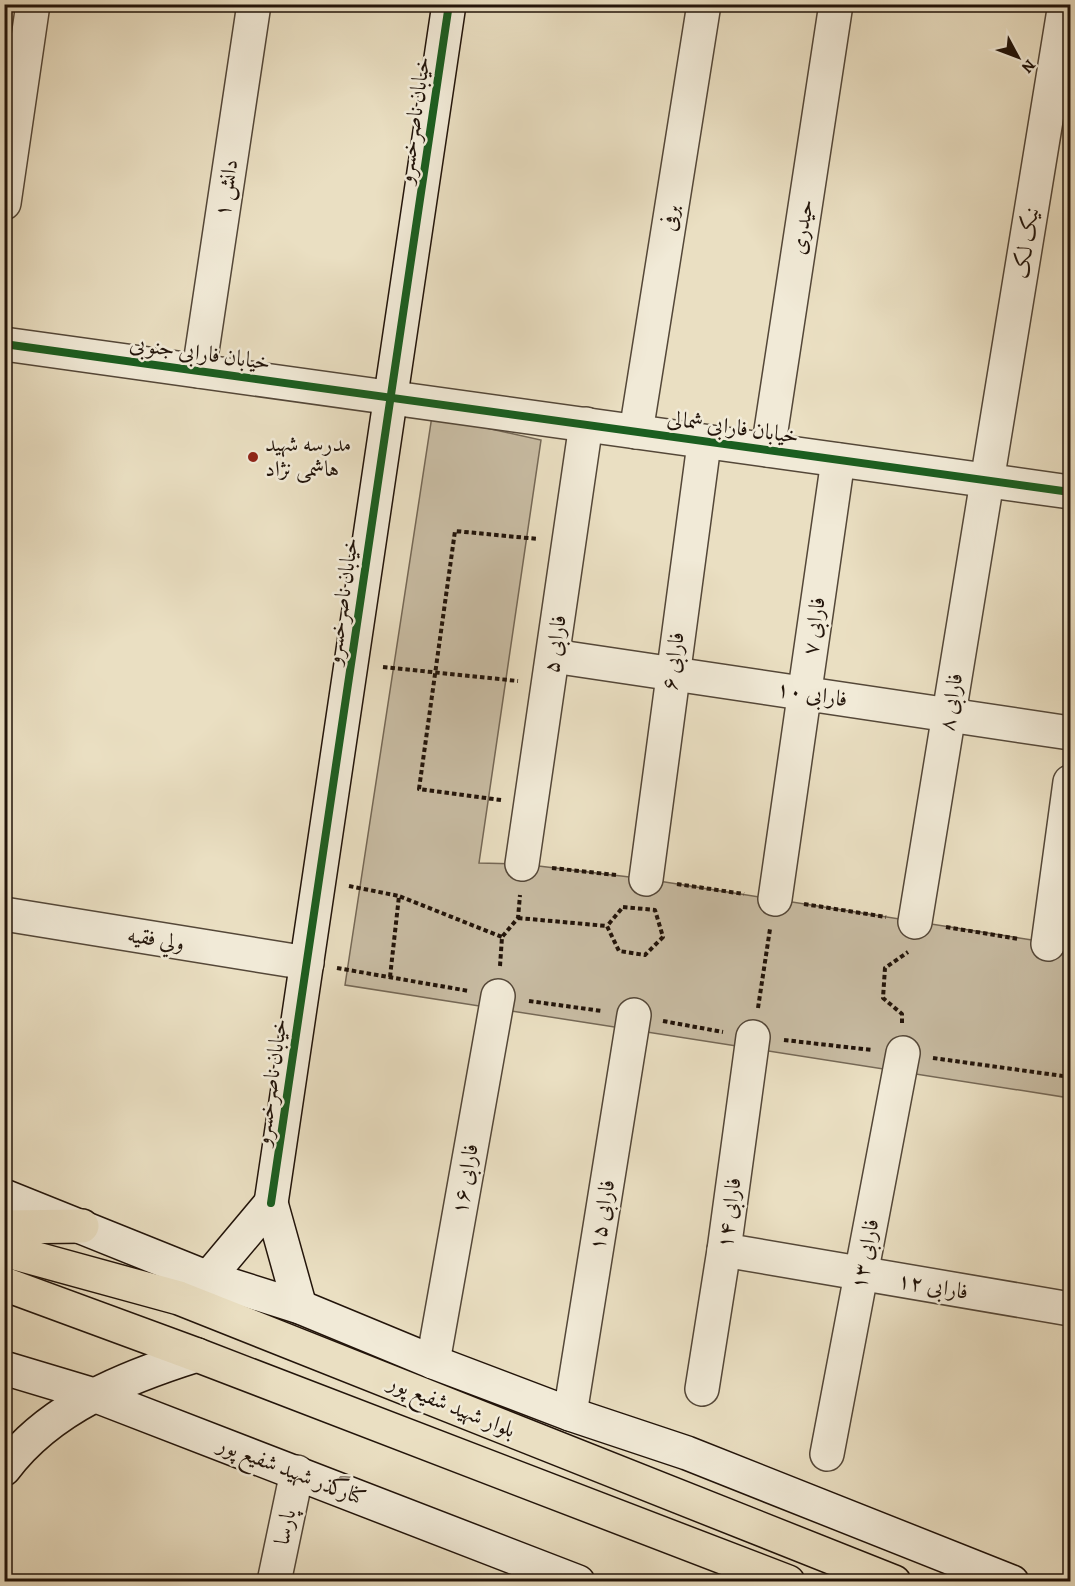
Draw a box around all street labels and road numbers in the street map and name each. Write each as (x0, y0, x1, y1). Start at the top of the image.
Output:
street label: خیابان ناصرخسرو (390, 55, 438, 187)
street label: دانش ۱ (207, 157, 245, 219)
street label: حیدری (783, 197, 821, 257)
street label: برفی (653, 203, 687, 233)
street label: نیک لک (1006, 205, 1046, 281)
street label: خیابان فارابی جنوبی (128, 328, 272, 379)
street label: خیابان فارابی شمالی (665, 403, 801, 452)
street label: خیابان ناصرخسرو (318, 536, 366, 668)
street label: فارابی ۷ (795, 595, 834, 657)
street label: فارابی ۵ (536, 613, 575, 675)
street label: فارابی ۶ (654, 630, 693, 692)
street label: فارابی ۸ (932, 671, 971, 733)
street label: فارابی ۱۰ (774, 674, 850, 715)
street label: ولي فقيه (125, 920, 187, 961)
street label: خیابان ناصرخسرو (247, 1017, 295, 1149)
street label: فارابی ۱۶ (444, 1141, 487, 1217)
street label: فارابی ۱۴ (709, 1176, 750, 1251)
street label: فارابی ۱۵ (582, 1177, 623, 1253)
street label: فارابی ۱۳ (843, 1216, 888, 1292)
street label: فارابی ۱۲ (895, 1265, 971, 1308)
street label: بلوار شهید شفیع پور (381, 1366, 520, 1449)
street label: کنارگذر شهید شفیع پور (210, 1427, 371, 1517)
street label: پارسا (267, 1505, 305, 1548)

